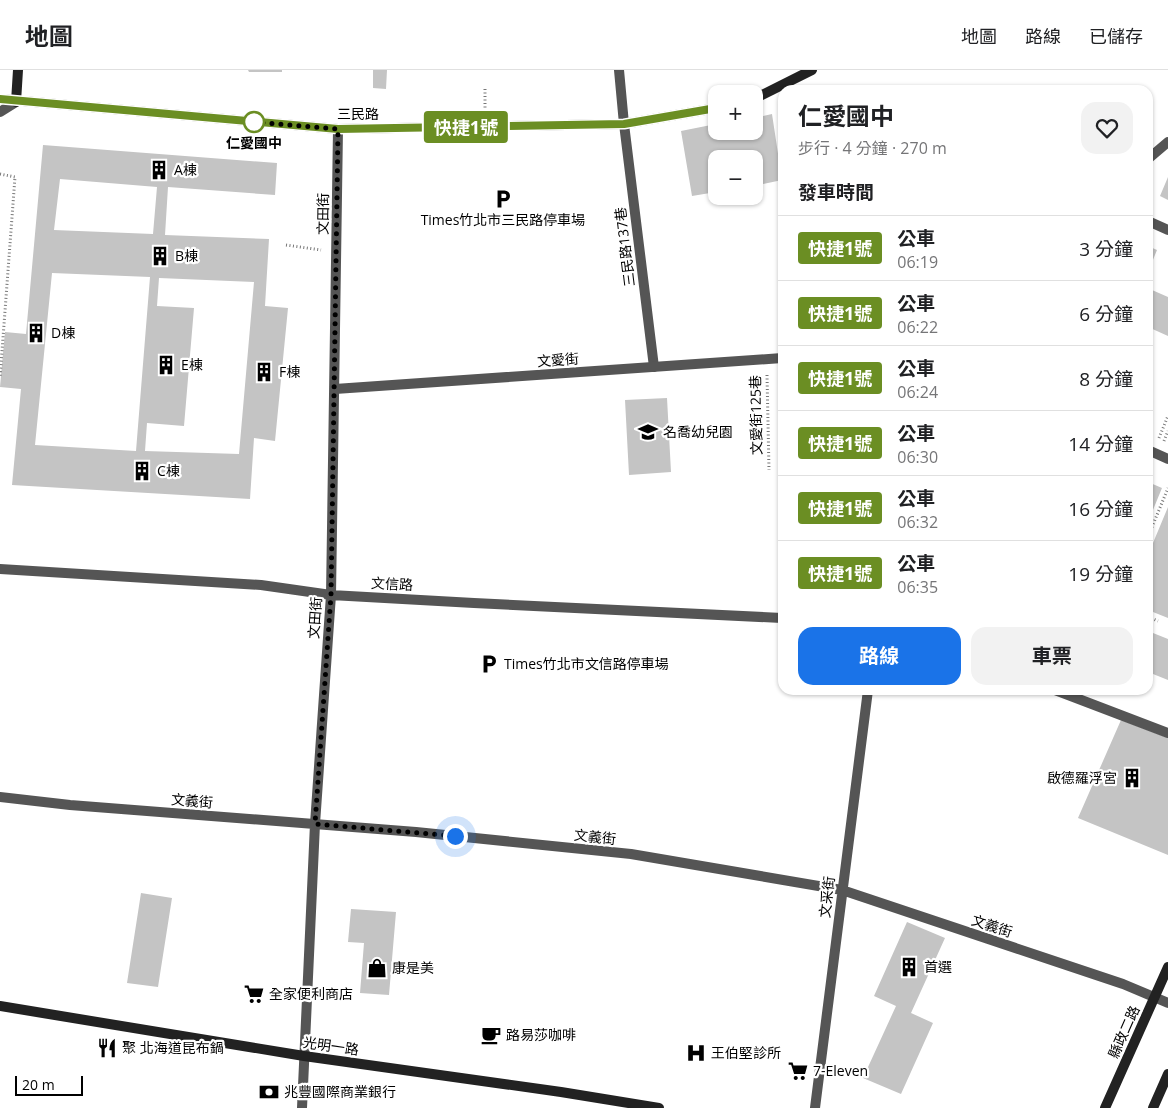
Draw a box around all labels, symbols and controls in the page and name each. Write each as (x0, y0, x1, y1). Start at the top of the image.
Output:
text: 地圖 (25, 19, 73, 52)
text: 地圖 (961, 24, 997, 48)
text: 路線 (1025, 24, 1061, 48)
text: 已儲存 (1089, 24, 1143, 48)
map controls (708, 85, 763, 205)
button: + (708, 85, 763, 140)
text: 仁愛國中 (798, 99, 894, 132)
button: heart (1081, 102, 1133, 154)
street label: 三民路 (337, 104, 379, 123)
marker: 仁愛國中 (243, 111, 265, 133)
line badge: 快捷1號 (431, 111, 501, 143)
text: 快捷1號 (434, 115, 498, 139)
place label: 仁愛國中 (226, 133, 282, 152)
text: 步行 · 4 分鐘 · 270 m (798, 137, 947, 159)
button: − (708, 150, 763, 205)
building icon: A棟 (148, 159, 170, 181)
place label: A棟 (174, 160, 197, 179)
text: 發車時間 (798, 179, 874, 205)
parking icon: Times竹北市三民路停車場 (492, 188, 514, 210)
street label: 文田街 (313, 193, 332, 235)
street label: 三民路137巷 (610, 206, 639, 288)
place label: Times竹北市三民路停車場 (421, 210, 585, 229)
text: 公車 (897, 225, 935, 251)
text: 快捷1號 (808, 236, 872, 260)
text: 3 分鐘 (1079, 236, 1133, 262)
building icon: B棟 (149, 245, 171, 267)
place label: B棟 (175, 246, 198, 265)
text: 06:19 (897, 251, 938, 273)
text: 公車 (897, 290, 935, 316)
text: 快捷1號 (808, 301, 872, 325)
text: 6 分鐘 (1079, 301, 1133, 327)
text: 06:22 (897, 316, 938, 338)
building icon: D棟 (25, 322, 47, 344)
place label: D棟 (51, 323, 75, 342)
street label: 文愛街 (536, 349, 580, 370)
building icon: E棟 (155, 354, 177, 376)
place label: E棟 (181, 355, 203, 374)
text: 公車 (897, 355, 935, 381)
building icon: F棟 (253, 361, 275, 383)
place label: F棟 (279, 362, 300, 381)
text: 快捷1號 (808, 366, 872, 390)
text: 8 分鐘 (1079, 366, 1133, 392)
street label: 文愛街125巷 (745, 375, 766, 455)
text: 06:24 (897, 381, 938, 403)
text: 公車 (897, 420, 935, 446)
school or university icon: 名喬幼兒園 (637, 421, 659, 443)
place label: 名喬幼兒園 (663, 422, 733, 441)
text: 快捷1號 (808, 431, 872, 455)
text: 14 分鐘 (1068, 431, 1133, 457)
text: 06:30 (897, 446, 938, 468)
building icon: C棟 (131, 460, 153, 482)
place label: C棟 (157, 461, 180, 480)
text: 公車 (897, 485, 935, 511)
text: 快捷1號 (808, 496, 872, 520)
text: 16 分鐘 (1068, 496, 1133, 522)
text: 06:32 (897, 511, 938, 533)
text: 公車 (897, 550, 935, 576)
text: 快捷1號 (808, 561, 872, 585)
text: 19 分鐘 (1068, 561, 1133, 587)
street label: 文信路 (371, 573, 413, 594)
text: 06:35 (897, 576, 938, 598)
street label: 文田街 (304, 596, 325, 640)
button: 路線 (798, 627, 961, 685)
button: 車票 (971, 627, 1133, 685)
parking icon: Times竹北市文信路停車場 (478, 653, 500, 675)
place label: Times竹北市文信路停車場 (504, 654, 669, 673)
building icon: 啟德羅浮宮 (1121, 767, 1143, 789)
place label: 啟德羅浮宮 (1047, 768, 1117, 787)
street label: 文義街 (170, 789, 214, 812)
your location (443, 824, 468, 849)
street label: 文義街 (573, 825, 617, 848)
street label: 文采街 (815, 875, 838, 919)
street label: 文義街 (969, 910, 1015, 941)
building icon: 首選 (898, 956, 920, 978)
shop icon: 康是美 (366, 957, 388, 979)
place label: 首選 (924, 957, 952, 976)
place label: 康是美 (392, 958, 434, 977)
supermarket icon: 全家便利商店 (243, 983, 265, 1005)
place label: 全家便利商店 (269, 984, 353, 1003)
street label: 縣政二路 (1103, 1002, 1144, 1061)
cafe icon: 路易莎咖啡 (480, 1024, 502, 1046)
place label: 路易莎咖啡 (506, 1025, 576, 1044)
street label: 光明一路 (302, 1032, 360, 1059)
restaurant icon: 聚 北海道昆布鍋 (96, 1037, 118, 1059)
place label: 聚 北海道昆布鍋 (122, 1038, 224, 1057)
hospital icon: 王伯堅診所 (685, 1042, 707, 1064)
place label: 王伯堅診所 (711, 1043, 781, 1062)
supermarket icon: 7-Eleven (787, 1060, 809, 1082)
place label: 7-Eleven (813, 1061, 868, 1080)
scale bar (15, 1073, 82, 1096)
text: 20 m (22, 1075, 55, 1094)
bank icon: 兆豐國際商業銀行 (258, 1081, 280, 1103)
place label: 兆豐國際商業銀行 (284, 1082, 396, 1101)

